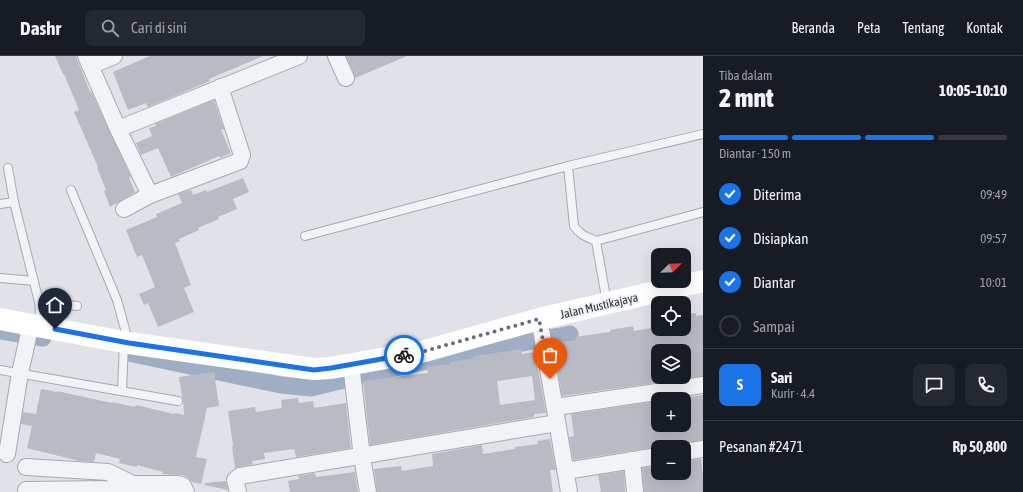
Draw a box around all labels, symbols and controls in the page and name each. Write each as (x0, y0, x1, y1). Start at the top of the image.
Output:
search box (85, 10, 365, 46)
text: Dashr (20, 17, 61, 39)
icon: search (99, 17, 121, 39)
text: Cari di sini (131, 19, 187, 36)
text: Beranda (792, 20, 835, 36)
text: Peta (857, 20, 881, 36)
text: Tentang (903, 20, 944, 36)
text: Kontak (966, 20, 1003, 36)
text: Tiba dalam (719, 68, 772, 83)
text: 10:05–10:10 (939, 82, 1007, 99)
text: 2 mnt (719, 83, 774, 113)
text: Diantar · 150 m (719, 146, 791, 161)
icon: check (719, 183, 741, 205)
text: Diterima (753, 186, 801, 203)
text: 09:49 (980, 187, 1007, 202)
icon: check (719, 227, 741, 249)
text: Disiapkan (753, 230, 809, 247)
text: 09:57 (980, 231, 1007, 246)
north arrow (651, 248, 691, 288)
map controls (651, 248, 691, 480)
icon: check (719, 271, 741, 293)
text: Diantar (753, 274, 795, 291)
text: 10:01 (980, 275, 1007, 290)
pin (38, 288, 72, 329)
street label: Jalan Mustikajaya (559, 290, 639, 322)
icon: home (44, 294, 66, 316)
button: locate (651, 296, 691, 336)
text: Sampai (753, 318, 795, 335)
courier (384, 335, 424, 375)
pin (533, 338, 567, 379)
icon: bike (393, 344, 415, 366)
icon: bag (539, 344, 561, 366)
button: layers (651, 344, 691, 384)
button: chat (913, 364, 955, 406)
button: phone (965, 364, 1007, 406)
text: Sari (771, 369, 792, 386)
text: S (737, 376, 743, 393)
text: Kurir · 4.4 (771, 386, 815, 401)
button: + (651, 392, 691, 432)
text: Pesanan #2471 (719, 438, 804, 455)
text: Rp 50,800 (952, 438, 1007, 455)
button: − (651, 440, 691, 480)

